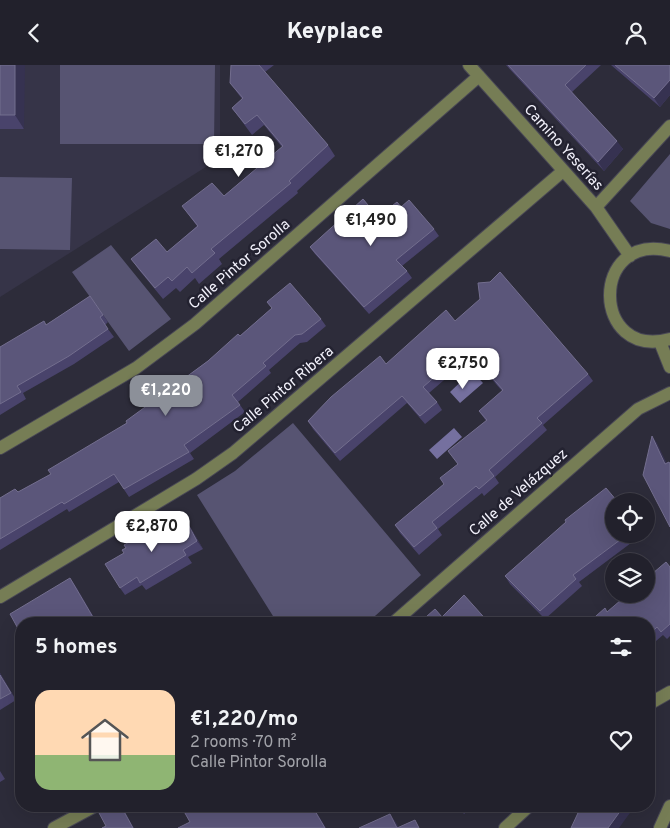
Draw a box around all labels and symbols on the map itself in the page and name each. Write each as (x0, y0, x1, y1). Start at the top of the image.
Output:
street label: Camino Yeserías (519, 101, 607, 195)
pin: €1,270 (198, 135, 280, 178)
pin: €1,490 (330, 205, 412, 247)
street label: Calle Pintor Sorolla (185, 216, 295, 314)
street label: Calle Pintor Ribera (230, 342, 338, 438)
pin: €2,750 (422, 347, 504, 390)
pin: €1,220 (125, 375, 207, 417)
street label: Calle de Velázquez (466, 445, 572, 541)
pin: €2,870 (111, 511, 193, 553)

